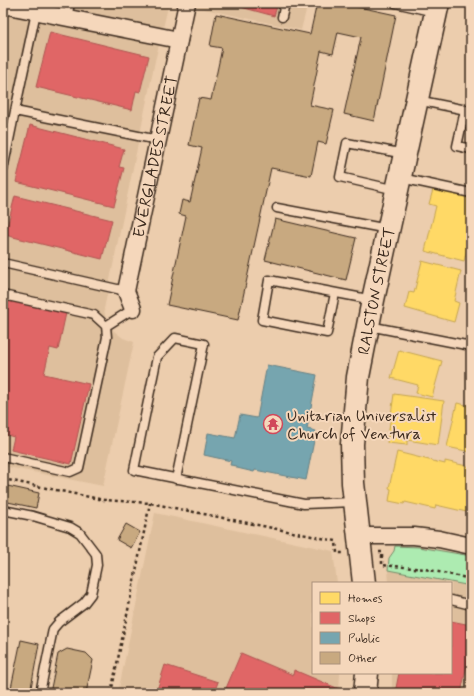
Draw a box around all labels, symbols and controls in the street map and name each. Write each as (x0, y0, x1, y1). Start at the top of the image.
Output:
street label: EVERGLADES STREET (129, 74, 183, 239)
street label: RALSTON STREET (354, 225, 401, 357)
place label: Unitarian Universalist Church of Ventura (287, 406, 436, 445)
temple icon: Unitarian Universalist Church of Ventura (262, 413, 284, 435)
legend (312, 582, 452, 674)
text: Homes (348, 591, 383, 607)
text: Shops (348, 611, 375, 627)
text: Public (348, 631, 380, 647)
text: Other (348, 651, 377, 667)

